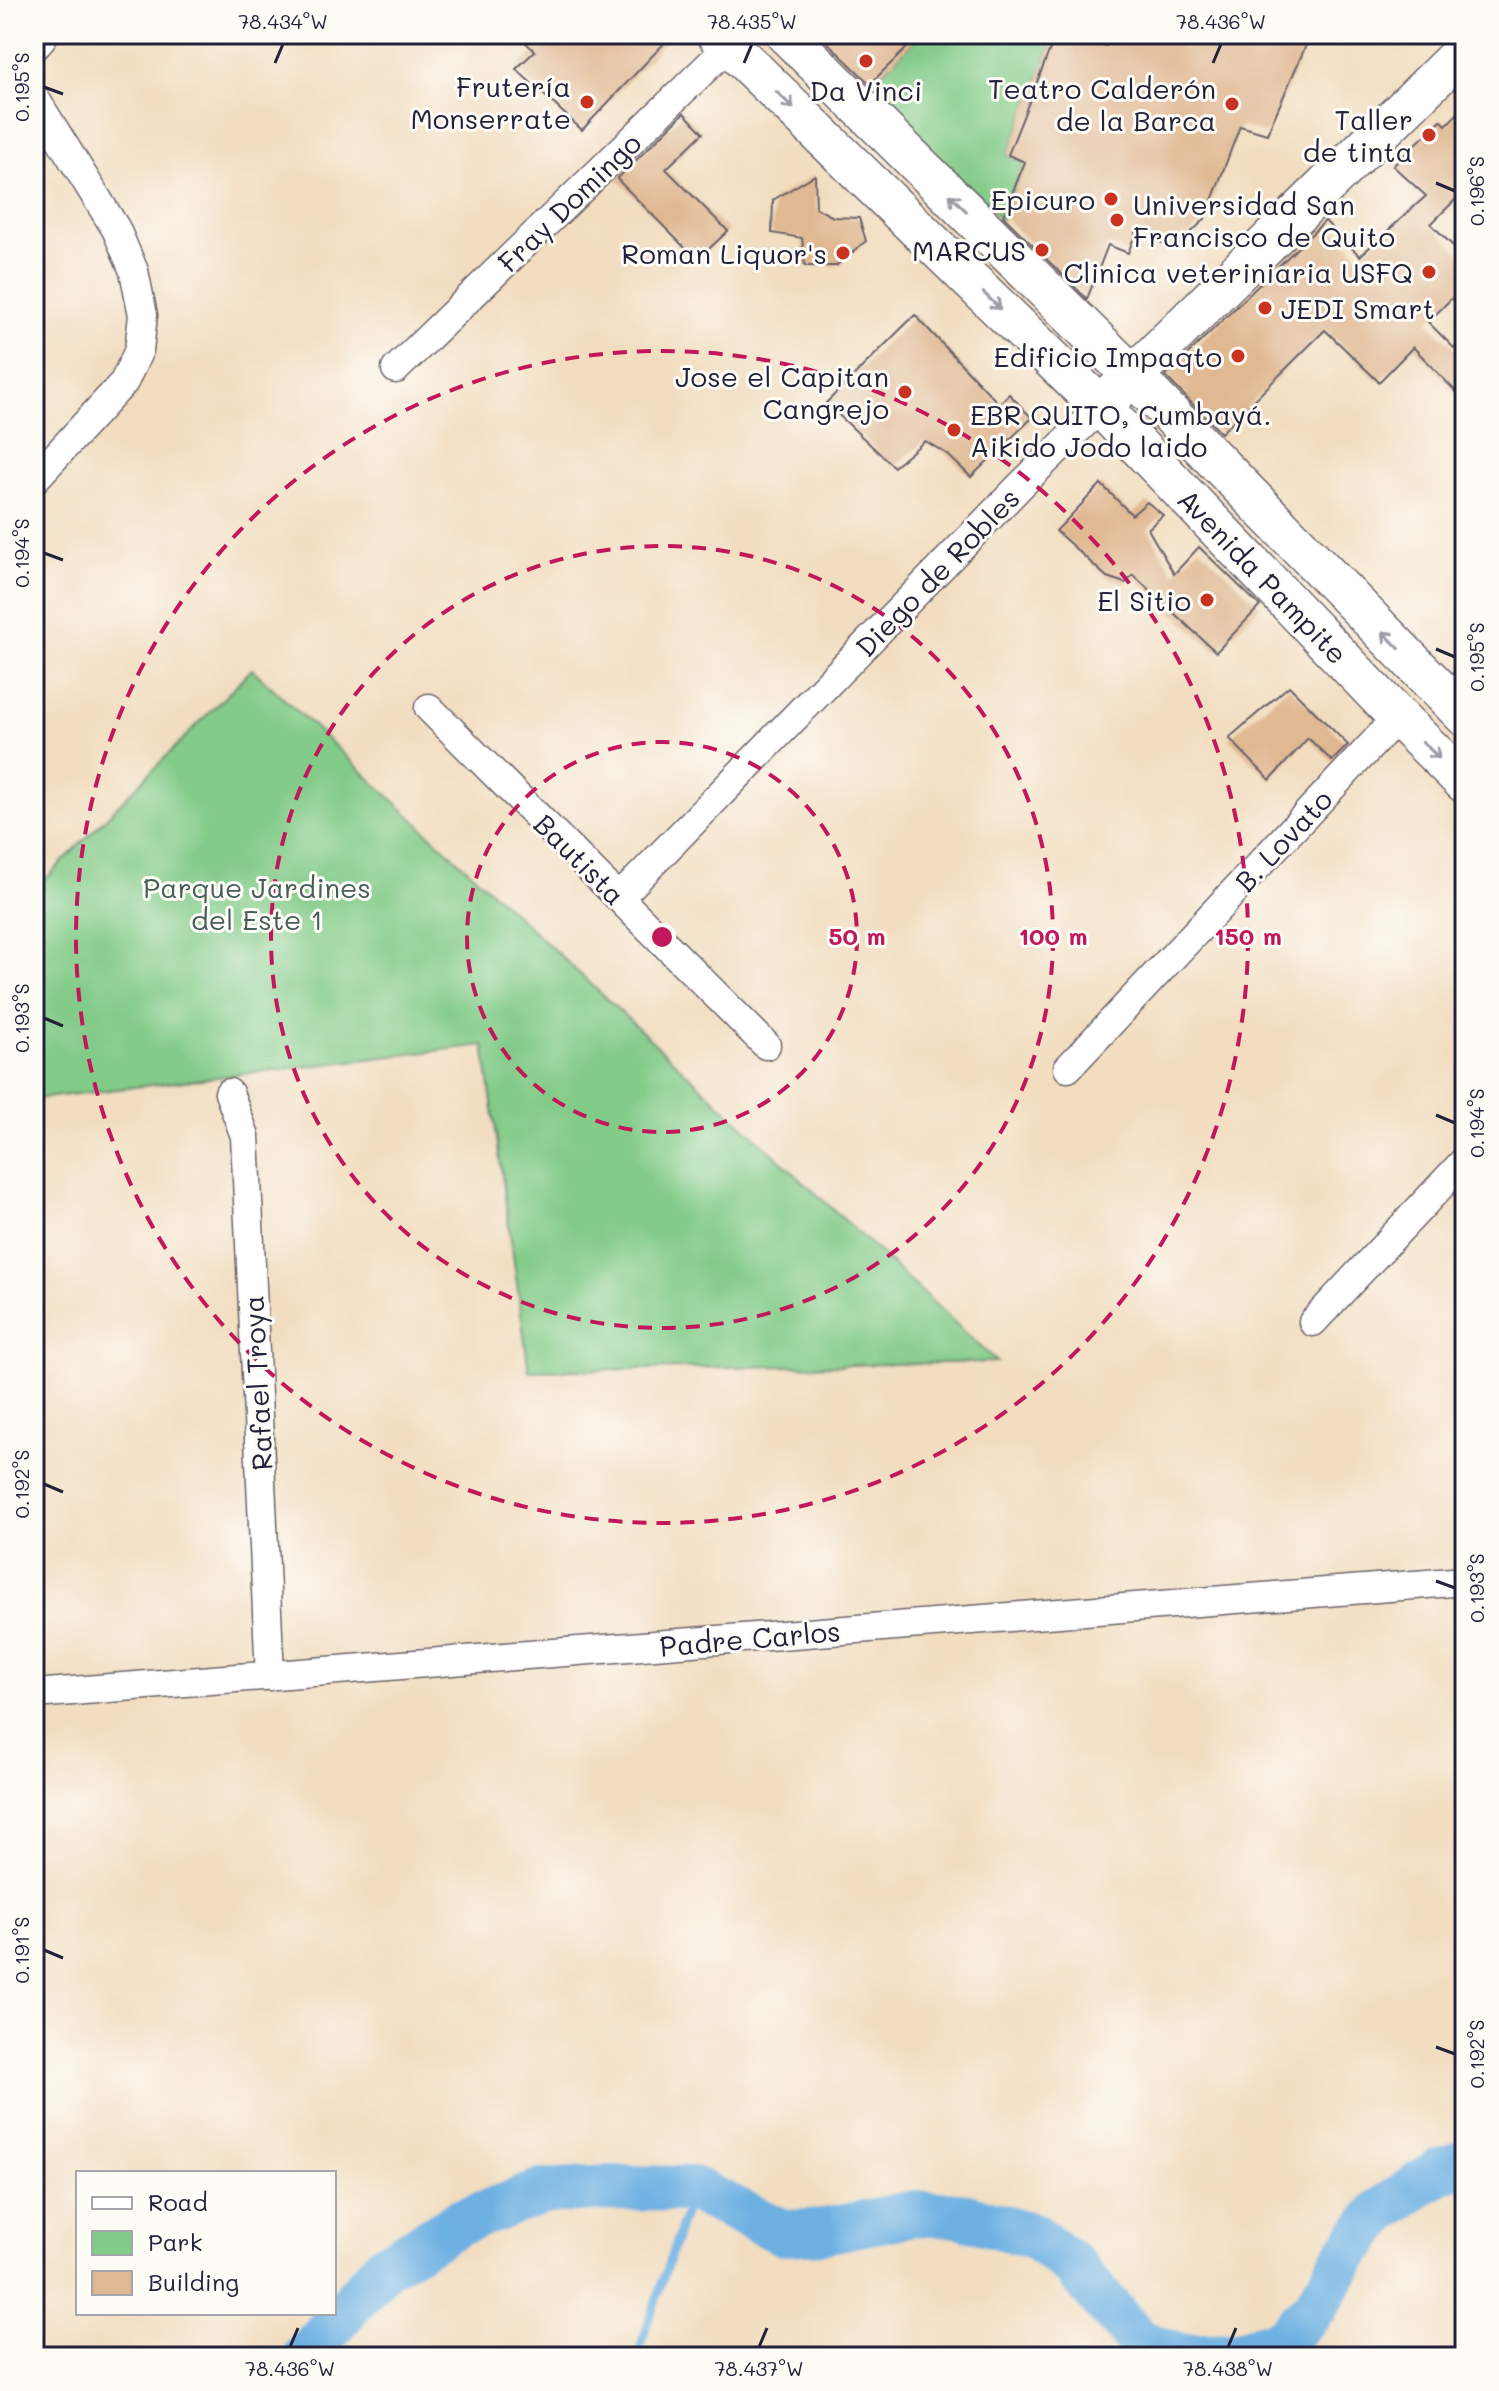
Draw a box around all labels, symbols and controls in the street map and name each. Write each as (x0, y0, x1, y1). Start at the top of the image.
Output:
text: 78.434°W (238, 8, 328, 34)
text: 78.435°W (707, 8, 797, 34)
text: 78.436°W (1176, 8, 1266, 34)
text: 0.195°S (8, 52, 34, 122)
marker: Da Vinci (857, 52, 875, 70)
place label: Frutería Monserrate (410, 68, 571, 136)
place label: Teatro Calderón de la Barca (988, 70, 1216, 138)
place label: Da Vinci (810, 72, 922, 108)
one-way arrow (775, 91, 795, 110)
marker: Frutería Monserrate (578, 93, 596, 111)
marker: Teatro Calderón de la Barca (1223, 95, 1241, 113)
place label: Taller de tinta (1303, 101, 1413, 169)
street label: Fray Domingo (490, 125, 648, 279)
marker: Taller de tinta (1420, 126, 1438, 144)
text: 0.196°S (1463, 156, 1489, 226)
place label: Epicuro (991, 181, 1095, 217)
place label: Universidad San Francisco de Quito (1133, 186, 1395, 254)
marker: Epicuro (1102, 190, 1120, 208)
one-way arrow (949, 194, 968, 213)
marker: Universidad San Francisco de Quito (1108, 211, 1126, 229)
place label: MARCUS (912, 232, 1026, 268)
place label: Roman Liquor's (621, 235, 827, 271)
marker: MARCUS (1033, 241, 1051, 259)
marker: Roman Liquor's (834, 244, 852, 262)
place label: Clinica veteriniaria USFQ (1064, 254, 1413, 290)
marker: Clinica veteriniaria USFQ (1420, 263, 1438, 281)
place label: JEDI Smart (1281, 290, 1435, 326)
one-way arrow (982, 291, 1002, 310)
marker: JEDI Smart (1256, 299, 1274, 317)
place label: Edificio Impaqto (993, 338, 1222, 374)
marker: Edificio Impaqto (1229, 347, 1247, 365)
place label: Jose el Capitan Cangrejo (675, 358, 889, 426)
marker: Jose el Capitan Cangrejo (896, 383, 914, 401)
place label: EBR QUITO, Cumbayá. Aikido Jodo laido (970, 396, 1272, 464)
marker: EBR QUITO, Cumbayá. Aikido Jodo laido (945, 421, 963, 439)
street label: Diego de Robles (847, 480, 1027, 664)
street label: Avenida Pampite (1170, 481, 1356, 671)
text: 0.194°S (8, 518, 34, 588)
place label: El Sitio (1097, 582, 1191, 618)
marker: El Sitio (1198, 591, 1216, 609)
text: 0.195°S (1463, 622, 1489, 692)
one-way arrow (1382, 631, 1401, 650)
one-way arrow (1421, 740, 1441, 759)
street label: B. Lovato (1226, 781, 1340, 899)
street label: Bautista (527, 806, 633, 912)
park label: Parque Jardines del Este 1 (143, 869, 371, 937)
text: 50 m (828, 920, 886, 951)
text: 100 m (1018, 920, 1088, 951)
text: 150 m (1214, 920, 1282, 951)
centre of rings (648, 923, 676, 951)
text: 0.193°S (8, 983, 34, 1053)
text: 0.194°S (1463, 1088, 1489, 1158)
street label: Rafael Troya (234, 1294, 280, 1472)
text: 0.192°S (8, 1449, 34, 1519)
text: 0.193°S (1463, 1553, 1489, 1623)
street label: Padre Carlos (658, 1612, 842, 1664)
text: 0.191°S (8, 1917, 34, 1983)
text: 0.192°S (1463, 2019, 1489, 2089)
legend (76, 2171, 336, 2315)
text: Road (148, 2186, 208, 2217)
text: Park (148, 2226, 202, 2257)
text: Building (148, 2266, 239, 2297)
text: 78.436°W (245, 2355, 335, 2381)
text: 78.437°W (715, 2355, 803, 2381)
text: 78.438°W (1183, 2355, 1273, 2381)

